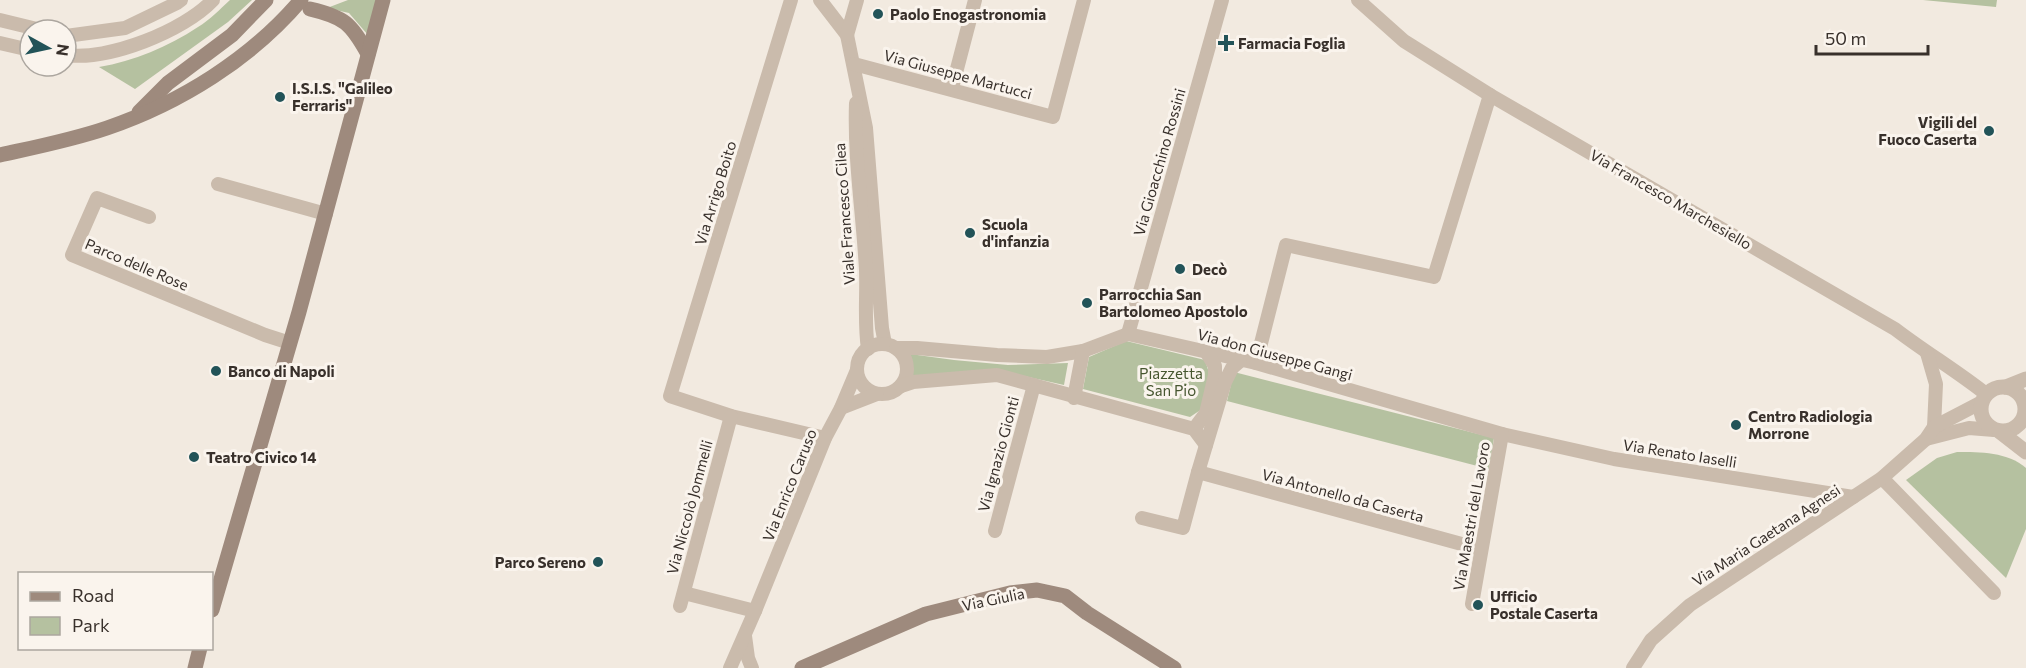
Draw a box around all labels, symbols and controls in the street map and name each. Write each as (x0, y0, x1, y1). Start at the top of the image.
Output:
place label: Paolo Enogastronomia (890, 5, 1046, 23)
marker: Paolo Enogastronomia (871, 7, 885, 21)
north arrow (18, 18, 78, 78)
scale bar (1816, 18, 1928, 56)
text: 50 m (1825, 27, 1866, 49)
place label: Farmacia Foglia (1238, 34, 1346, 52)
marker: Farmacia Foglia (1219, 36, 1233, 50)
text: N (53, 43, 74, 57)
street label: Via Giuseppe Martucci (882, 46, 1034, 102)
place label: I.S.I.S. "Galileo Ferraris" (292, 79, 393, 114)
street label: Via Gioacchino Rossini (1129, 86, 1189, 238)
marker: I.S.I.S. "Galileo Ferraris" (273, 90, 287, 104)
place label: Vigili del Fuoco Caserta (1878, 113, 1977, 148)
marker: Vigili del Fuoco Caserta (1982, 124, 1996, 138)
street label: Via Arrigo Boito (691, 139, 739, 247)
street label: Viale Francesco Cilea (830, 142, 858, 286)
street label: Via Francesco Marchesiello (1587, 145, 1755, 253)
place label: Scuola d'infanzia (982, 215, 1050, 250)
marker: Scuola d'infanzia (963, 226, 977, 240)
street label: Parco delle Rose (83, 234, 191, 294)
place label: Decò (1192, 260, 1227, 278)
marker: Decò (1173, 262, 1187, 276)
place label: Parrocchia San Bartolomeo Apostolo (1099, 285, 1248, 320)
marker: Parrocchia San Bartolomeo Apostolo (1080, 296, 1094, 310)
street label: Via don Giuseppe Gangi (1195, 325, 1355, 383)
place label: Banco di Napoli (228, 362, 335, 380)
marker: Banco di Napoli (209, 364, 223, 378)
park label: Piazzetta San Pio (1139, 364, 1203, 399)
street label: Via Ignazio Gionti (974, 394, 1022, 514)
place label: Centro Radiologia Morrone (1748, 407, 1873, 442)
marker: Centro Radiologia Morrone (1729, 418, 1743, 432)
street label: Via Enrico Caruso (758, 426, 820, 544)
street label: Via Renato Iaselli (1622, 435, 1738, 471)
street label: Via Niccolò Jommelli (662, 438, 716, 576)
street label: Via Maestri del Lavoro (1449, 440, 1493, 592)
place label: Teatro Civico 14 (206, 448, 316, 466)
marker: Teatro Civico 14 (187, 450, 201, 464)
street label: Via Antonello da Caserta (1260, 465, 1426, 525)
street label: Via Maria Gaetana Agnesi (1689, 480, 1843, 590)
place label: Parco Sereno (495, 553, 586, 571)
marker: Parco Sereno (591, 555, 605, 569)
legend (18, 572, 213, 650)
text: Road (72, 584, 114, 606)
street label: Via Giulia (960, 584, 1026, 614)
place label: Ufficio Postale Caserta (1490, 587, 1598, 622)
marker: Ufficio Postale Caserta (1471, 598, 1485, 612)
text: Park (72, 614, 110, 636)

